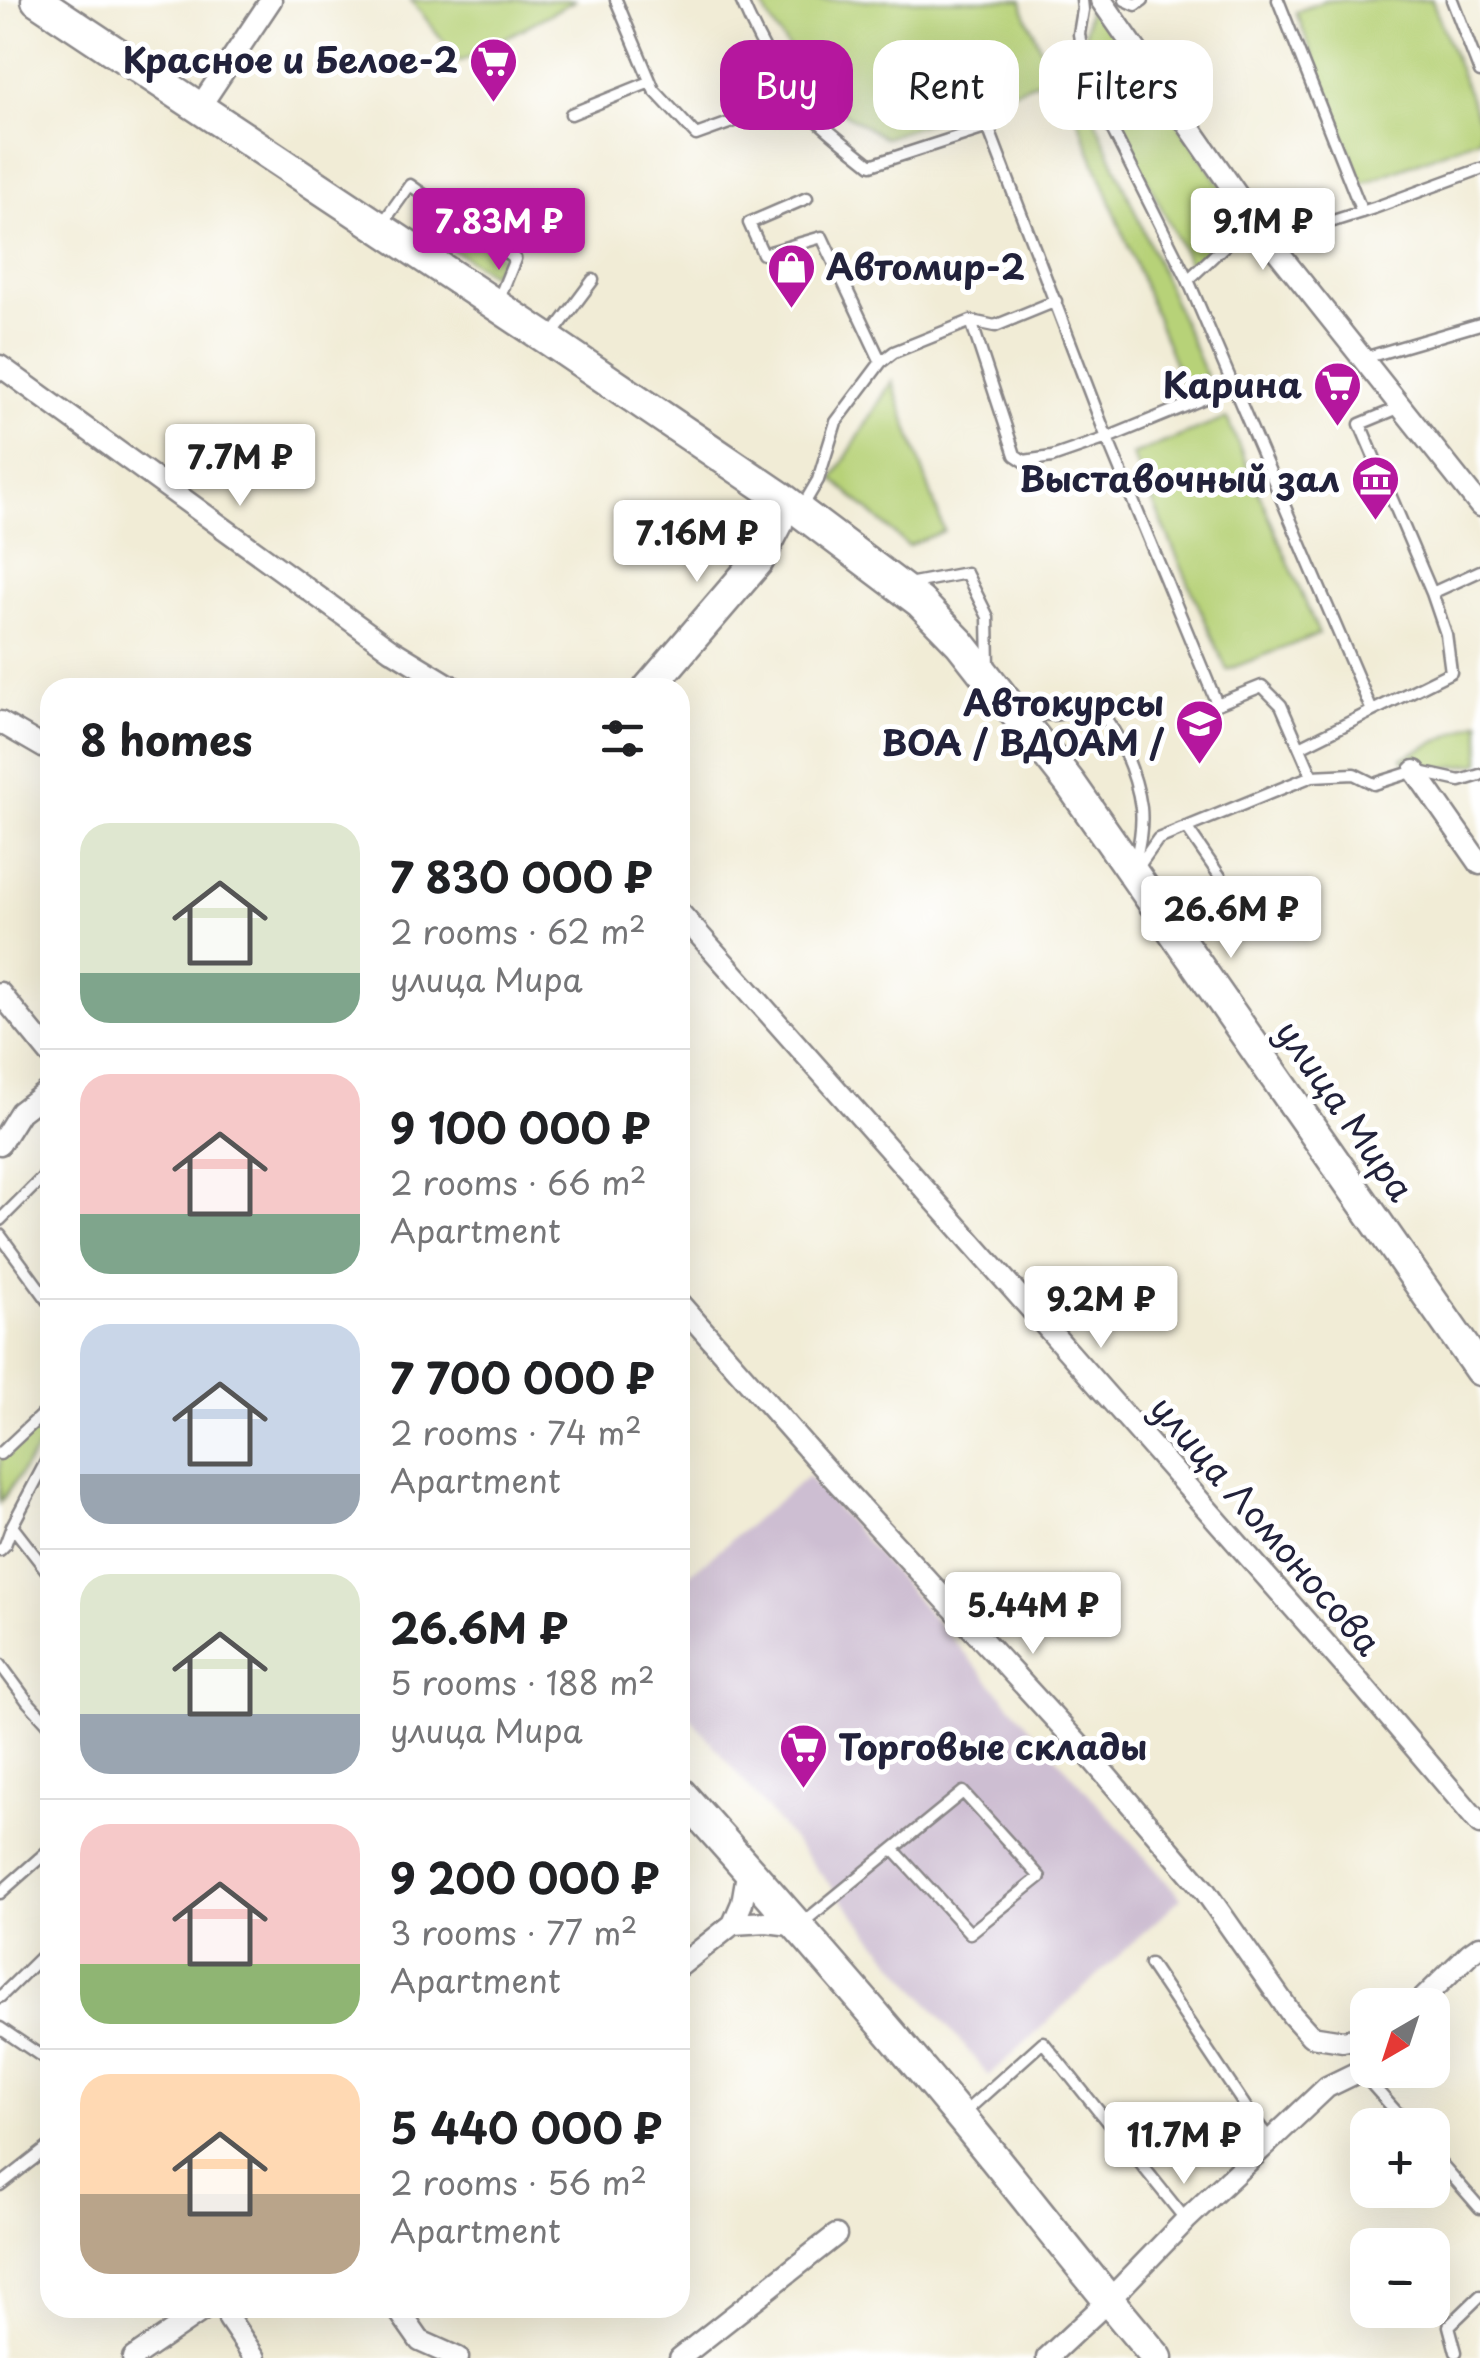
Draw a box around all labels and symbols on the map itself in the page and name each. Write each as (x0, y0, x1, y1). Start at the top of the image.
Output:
place label: Красное и Белое-2 (123, 32, 458, 85)
supermarket icon: Красное и Белое-2 (467, 35, 519, 103)
pin: 7.83M ₽ (407, 188, 591, 273)
pin: 9.1M ₽ (1182, 188, 1344, 273)
place label: Автомир-2 (826, 239, 1025, 292)
shop icon: Автомир-2 (765, 242, 817, 310)
place label: Карина (1163, 357, 1302, 410)
supermarket icon: Карина (1311, 360, 1363, 428)
pin: 7.7M ₽ (159, 424, 321, 509)
place label: Выставочный зал (1019, 451, 1340, 504)
museum icon: Выставочный зал (1349, 454, 1401, 522)
pin: 7.16M ₽ (605, 500, 789, 585)
place label: Автокурсы ВОА / ВДОАМ / (881, 675, 1164, 768)
school or university icon: Автокурсы ВОА / ВДОАМ / (1173, 698, 1225, 766)
pin: 26.6M ₽ (1139, 876, 1323, 961)
street label: улица Мира (1264, 1008, 1428, 1211)
pin: 9.2M ₽ (1020, 1266, 1182, 1351)
street label: улица Ломоносова (1139, 1383, 1395, 1666)
pin: 5.44M ₽ (941, 1572, 1125, 1657)
place label: Торговые склады (838, 1719, 1147, 1772)
supermarket icon: Торговые склады (777, 1722, 829, 1790)
north arrow (1350, 1988, 1450, 2088)
pin: 11.7M ₽ (1092, 2102, 1276, 2187)

